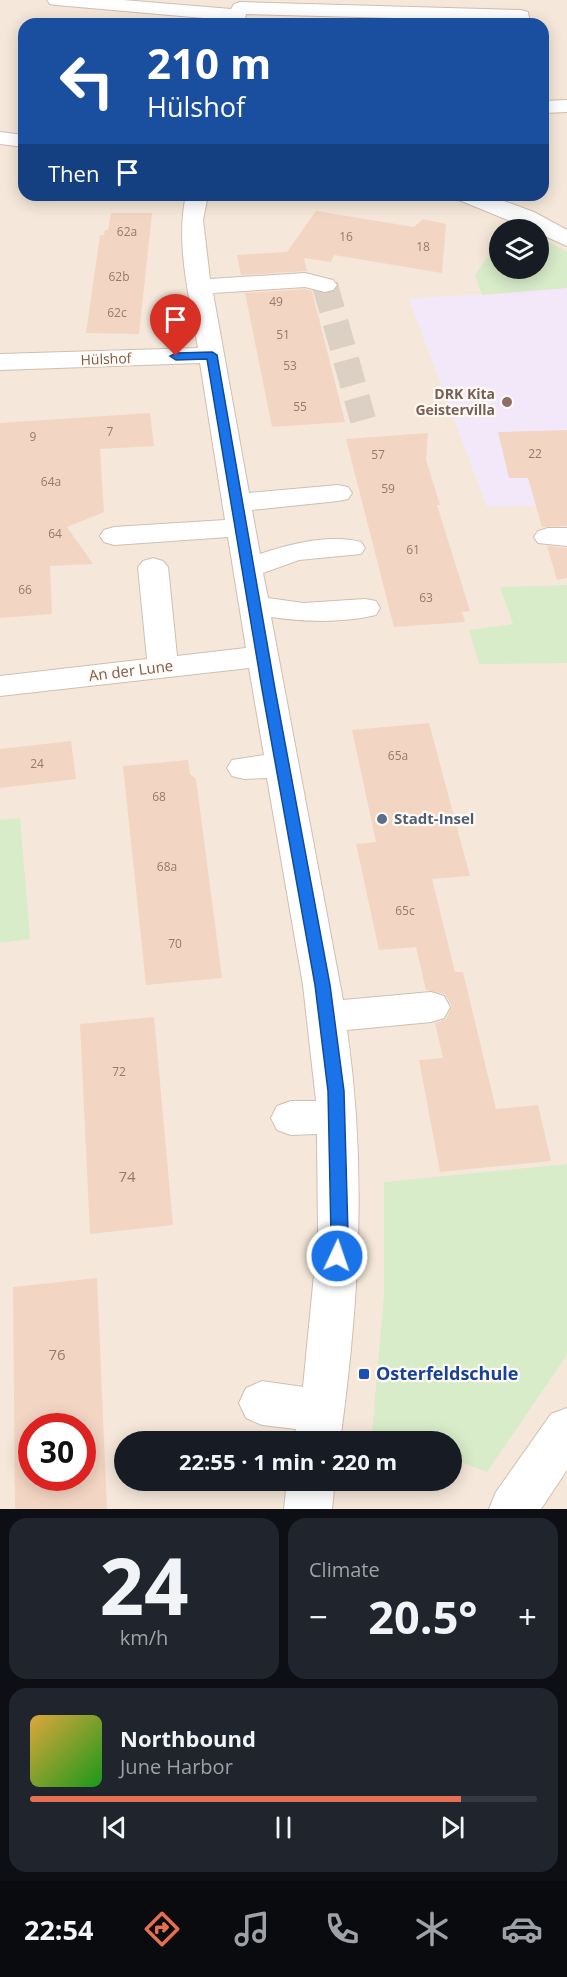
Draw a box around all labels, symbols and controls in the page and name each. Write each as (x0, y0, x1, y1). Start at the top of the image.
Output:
text: 210 m (147, 34, 271, 91)
icon: left (48, 42, 126, 120)
text: Hülshof (147, 88, 245, 125)
icon: arrive (111, 156, 144, 189)
text: Then (48, 158, 99, 188)
map controls (489, 219, 549, 279)
button: layers (489, 219, 549, 279)
house number: 62a (117, 223, 137, 240)
house number: 16 (339, 228, 353, 245)
house number: 18 (416, 238, 430, 255)
house number: 62b (108, 268, 130, 285)
house number: 49 (269, 293, 283, 310)
pin (150, 294, 201, 356)
icon: arrive (159, 303, 192, 336)
house number: 62c (107, 304, 127, 321)
house number: 51 (276, 326, 290, 343)
street label: Hülshof (80, 348, 133, 369)
house number: 53 (283, 357, 297, 374)
place label: DRK Kita Geistervilla (415, 384, 495, 419)
marker: DRK Kita Geistervilla (500, 395, 514, 409)
house number: 55 (293, 398, 307, 415)
house number: 7 (107, 423, 114, 440)
house number: 9 (30, 428, 37, 445)
house number: 22 (528, 445, 542, 462)
house number: 57 (371, 446, 385, 463)
house number: 64a (41, 473, 61, 490)
house number: 59 (381, 480, 395, 497)
house number: 64 (48, 525, 62, 542)
house number: 61 (406, 541, 420, 558)
house number: 66 (18, 581, 32, 598)
house number: 63 (419, 589, 433, 606)
street label: An der Lune (88, 655, 174, 685)
house number: 65a (388, 747, 408, 764)
house number: 24 (30, 755, 44, 772)
house number: 68 (152, 788, 166, 805)
place label: Stadt-Insel (394, 808, 474, 828)
marker: Stadt-Insel (375, 812, 389, 826)
house number: 68a (157, 858, 177, 875)
house number: 65c (395, 902, 415, 919)
house number: 70 (168, 935, 182, 952)
house number: 72 (112, 1063, 126, 1080)
house number: 74 (118, 1166, 136, 1186)
position arrow (305, 1224, 369, 1288)
house number: 76 (48, 1344, 66, 1364)
place label: Osterfeldschule (376, 1361, 518, 1385)
marker: Osterfeldschule (357, 1367, 371, 1381)
speed limit sign: 30 (18, 1413, 96, 1491)
text: 22:55 · 1 min · 220 m (179, 1446, 397, 1476)
text: 24 (99, 1532, 189, 1638)
text: Climate (309, 1556, 380, 1583)
text: 20.5° (368, 1586, 478, 1647)
text: − (309, 1594, 328, 1639)
text: + (518, 1594, 537, 1639)
text: km/h (120, 1624, 168, 1651)
text: Northbound (120, 1723, 256, 1753)
text: June Harbor (120, 1753, 233, 1780)
icon: previous (98, 1811, 131, 1844)
icon: pause (267, 1811, 300, 1844)
icon: next (436, 1811, 469, 1844)
icon: directions (141, 1908, 183, 1950)
icon: music (231, 1908, 273, 1950)
icon: phone (321, 1908, 363, 1950)
icon: climate (411, 1908, 453, 1950)
icon: car (501, 1908, 543, 1950)
text: 22:54 (24, 1911, 93, 1948)

